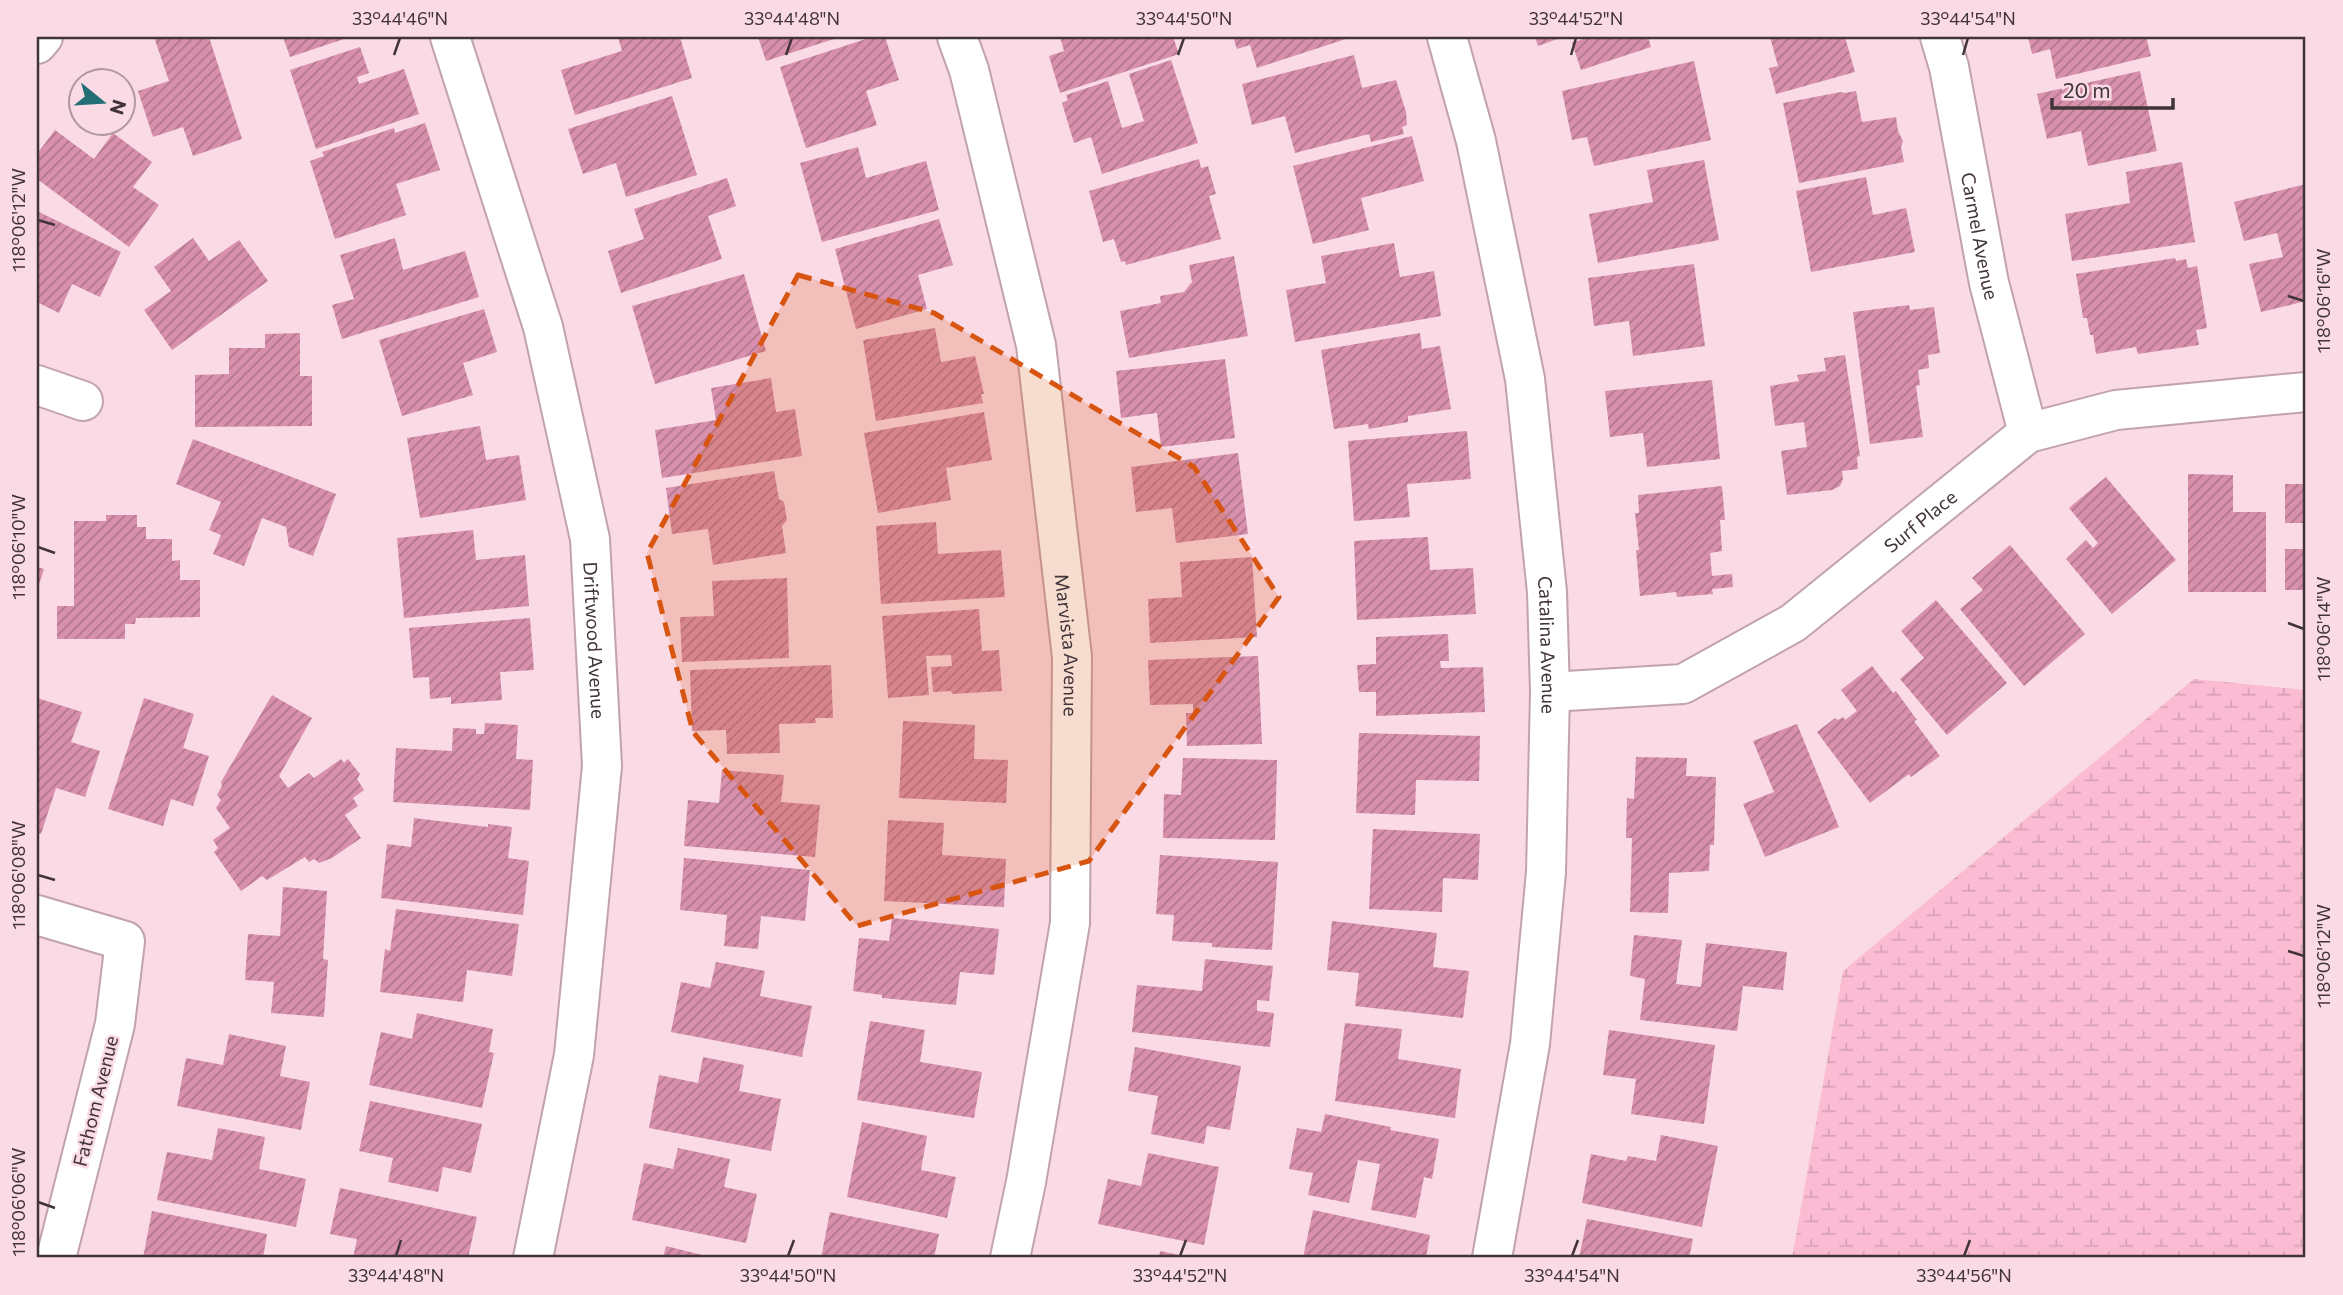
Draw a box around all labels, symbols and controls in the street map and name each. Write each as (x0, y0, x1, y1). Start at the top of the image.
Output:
text: 33°44'46"N (352, 7, 448, 29)
text: 33°44'48"N (744, 7, 840, 29)
text: 33°44'50"N (1136, 7, 1232, 29)
text: 33°44'52"N (1529, 7, 1623, 29)
text: 33°44'54"N (1920, 7, 2016, 29)
north arrow (66, 66, 136, 136)
scale bar (2052, 66, 2173, 110)
text: 20 m (2063, 77, 2111, 102)
text: N (106, 97, 132, 118)
text: 118°06'12"W (7, 168, 29, 272)
street label: Carmel Avenue (1957, 170, 2004, 302)
text: 118°06'16"W (2312, 249, 2334, 353)
street label: Surf Place (1879, 484, 1961, 557)
text: 118°06'10"W (7, 494, 29, 600)
street label: Driftwood Avenue (580, 561, 611, 719)
street label: Marvista Avenue (1051, 572, 1084, 717)
street label: Catalina Avenue (1534, 575, 1562, 714)
text: 118°06'14"W (2312, 577, 2334, 681)
text: 118°06'08"W (7, 821, 29, 929)
text: 118°06'12"W (2312, 904, 2334, 1008)
street label: Fathom Avenue (68, 1033, 122, 1169)
text: 118°06'06"W (7, 1148, 29, 1256)
text: 33°44'48"N (348, 1264, 444, 1286)
text: 33°44'50"N (740, 1264, 836, 1286)
text: 33°44'52"N (1133, 1264, 1227, 1286)
text: 33°44'54"N (1524, 1264, 1620, 1286)
text: 33°44'56"N (1916, 1264, 2012, 1286)

